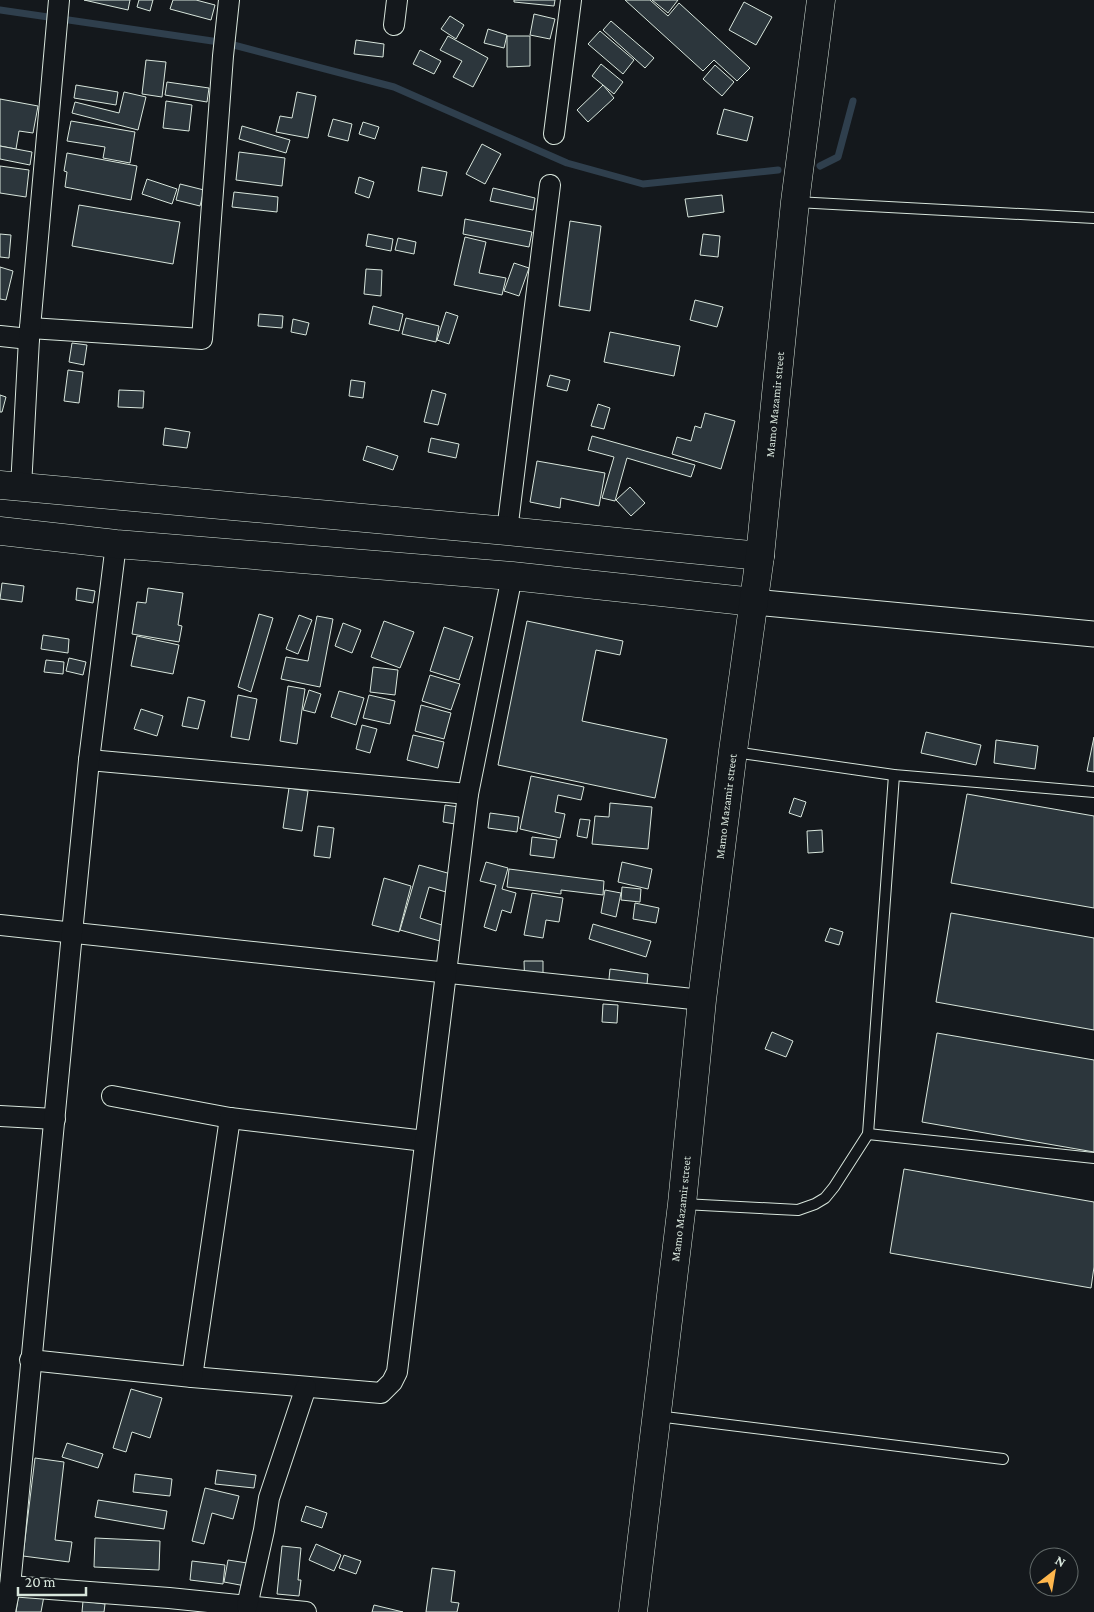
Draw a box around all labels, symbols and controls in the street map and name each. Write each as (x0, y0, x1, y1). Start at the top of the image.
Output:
street label: Mamo Mazamir street (763, 350, 787, 458)
street label: Mamo Mazamir street (713, 752, 740, 860)
street label: Mamo Mazamir street (668, 1154, 694, 1262)
north arrow (1029, 1547, 1079, 1597)
text: N (1052, 1552, 1069, 1570)
scale bar (18, 1564, 85, 1596)
text: 20 m (25, 1574, 56, 1590)

